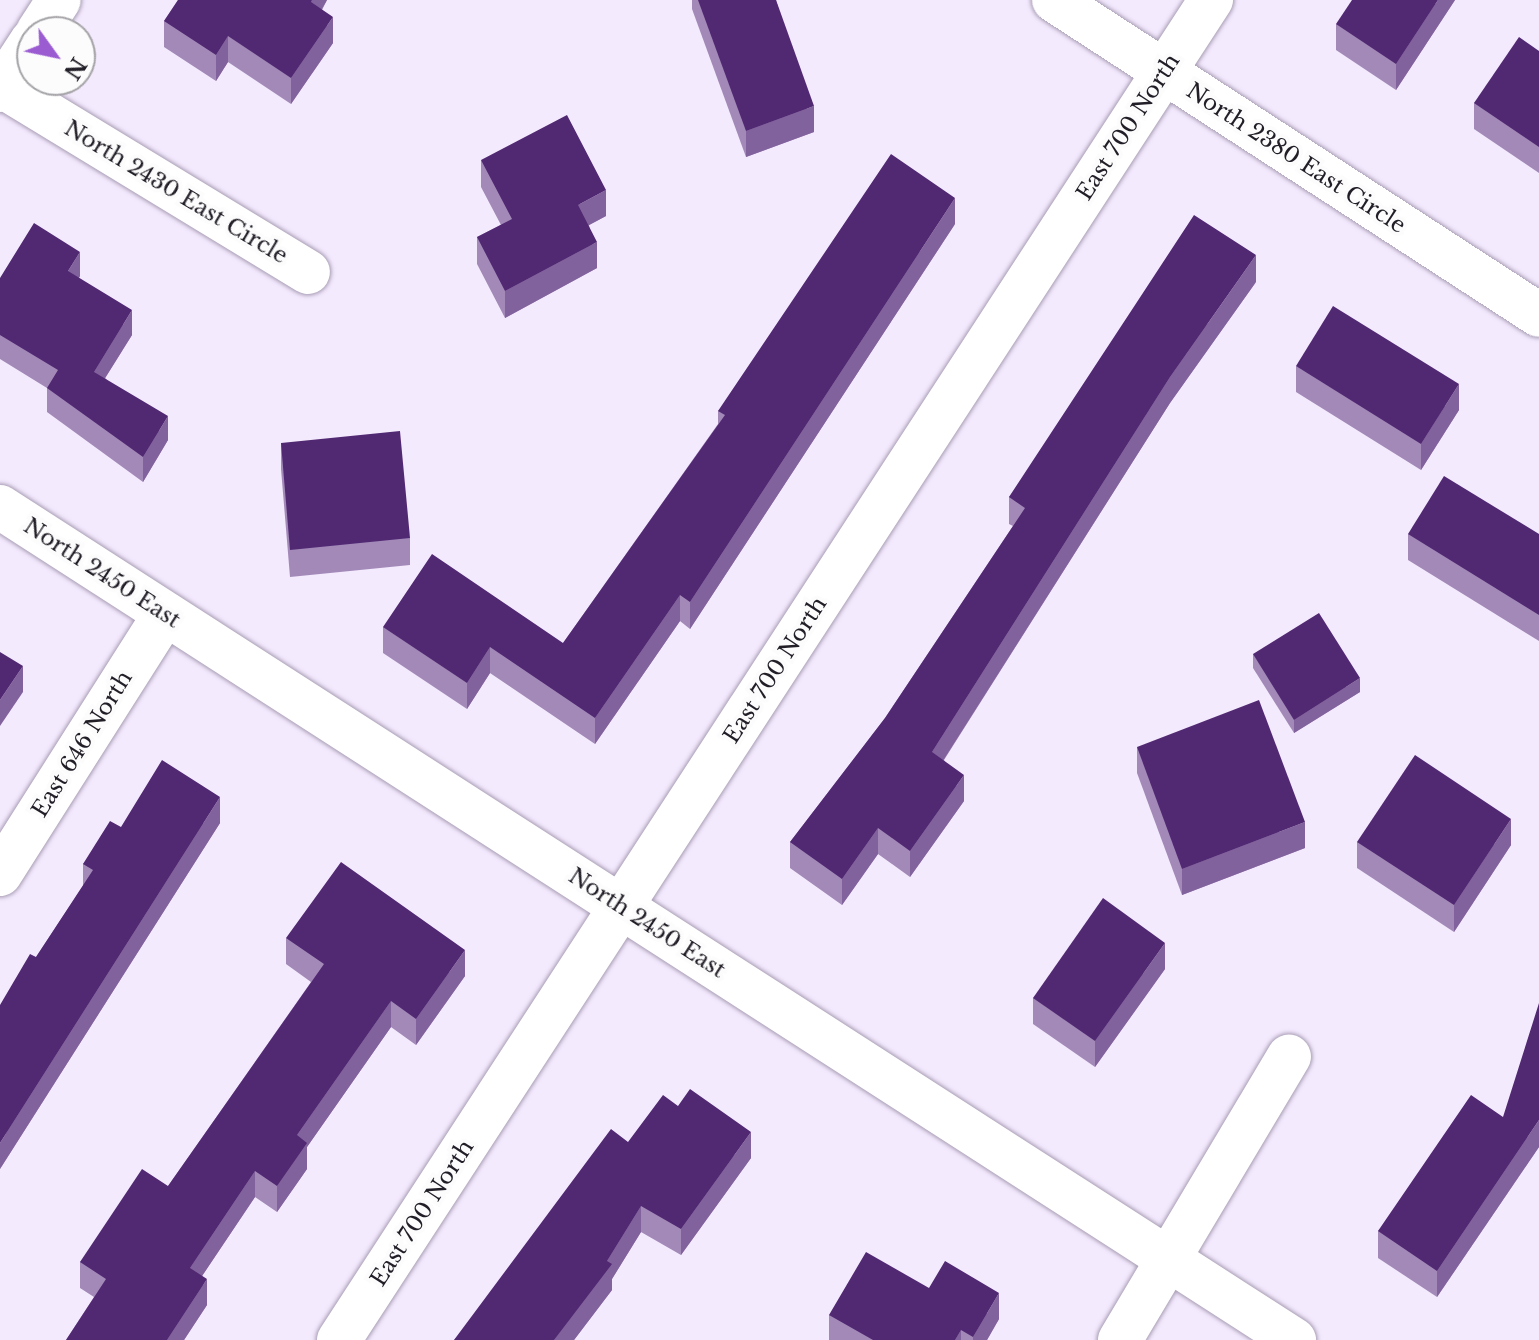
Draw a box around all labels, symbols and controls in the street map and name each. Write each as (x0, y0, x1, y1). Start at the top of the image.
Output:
north arrow (16, 16, 96, 96)
street label: East 700 North (1071, 49, 1185, 205)
text: N (58, 52, 92, 84)
street label: North 2380 East Circle (1181, 77, 1411, 239)
street label: North 2430 East Circle (60, 115, 292, 269)
street label: North 2450 East (19, 513, 185, 633)
street label: East 700 North (718, 592, 832, 748)
street label: East 646 North (26, 666, 138, 822)
street label: North 2450 East (564, 863, 730, 983)
street label: East 700 North (365, 1135, 479, 1291)

